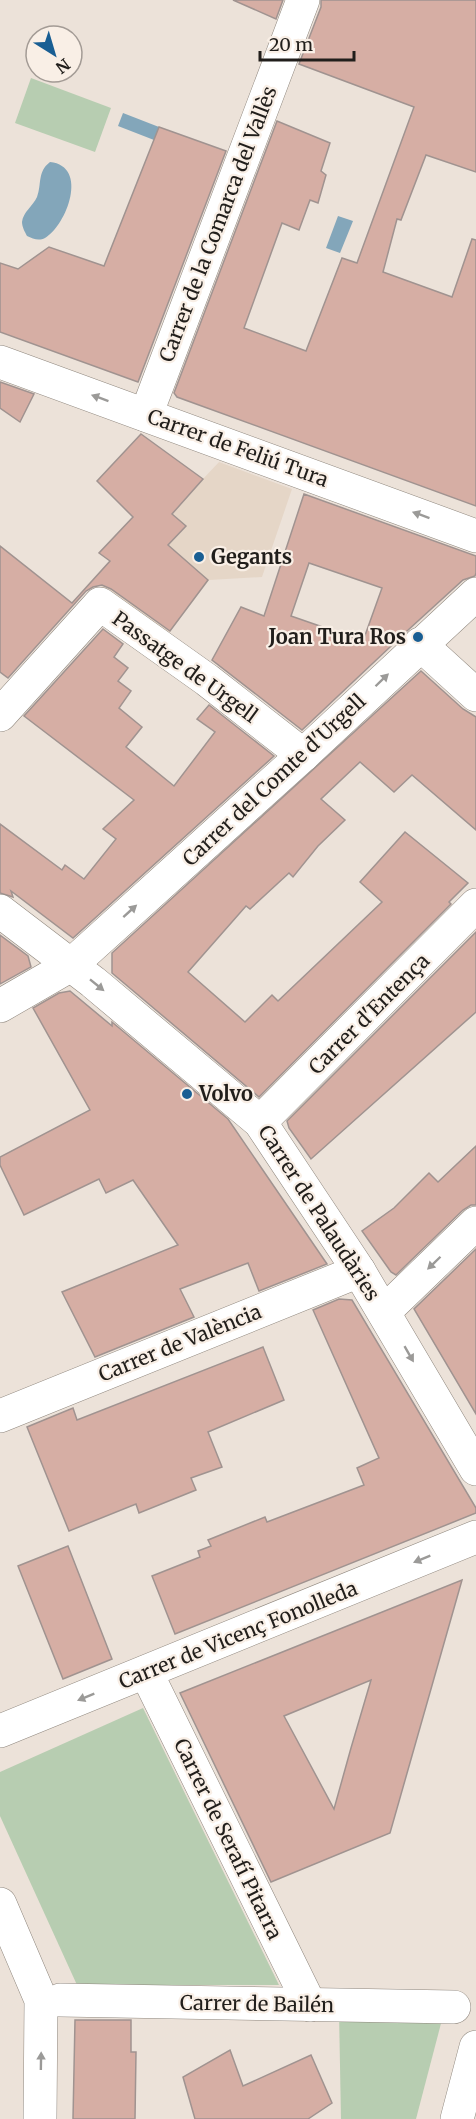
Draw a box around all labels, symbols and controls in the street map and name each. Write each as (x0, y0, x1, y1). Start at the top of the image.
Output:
north arrow (24, 24, 84, 84)
scale bar (260, 24, 354, 62)
text: 20 m (269, 33, 313, 56)
text: N (52, 54, 74, 78)
street label: Carrer de la Comarca del Vallès (153, 82, 282, 365)
one-way arrow (91, 393, 109, 402)
street label: Carrer de Feliú Tura (144, 403, 332, 492)
one-way arrow (412, 510, 430, 520)
place label: Gegants (211, 544, 292, 569)
marker: Gegants (192, 550, 206, 564)
street label: Passatge de Urgell (108, 606, 263, 728)
place label: Joan Tura Ros (268, 624, 406, 649)
marker: Joan Tura Ros (411, 630, 425, 644)
one-way arrow (374, 674, 389, 687)
street label: Carrer del Comte d'Urgell (177, 688, 370, 871)
one-way arrow (123, 904, 138, 918)
street label: Carrer d'Entença (303, 948, 434, 1079)
one-way arrow (89, 978, 104, 991)
place label: Volvo (198, 1081, 253, 1106)
marker: Volvo (180, 1087, 194, 1101)
street label: Carrer de Palaudàries (253, 1120, 386, 1305)
one-way arrow (427, 1256, 441, 1270)
street label: Carrer de València (95, 1298, 265, 1387)
one-way arrow (403, 1346, 414, 1362)
one-way arrow (413, 1555, 431, 1564)
street label: Carrer de Vicenç Fonolleda (115, 1575, 361, 1694)
one-way arrow (77, 1693, 95, 1702)
street label: Carrer de Serafí Pitarra (169, 1734, 288, 1944)
street label: Carrer de Bailén (180, 1990, 334, 2017)
one-way arrow (36, 2051, 46, 2070)

